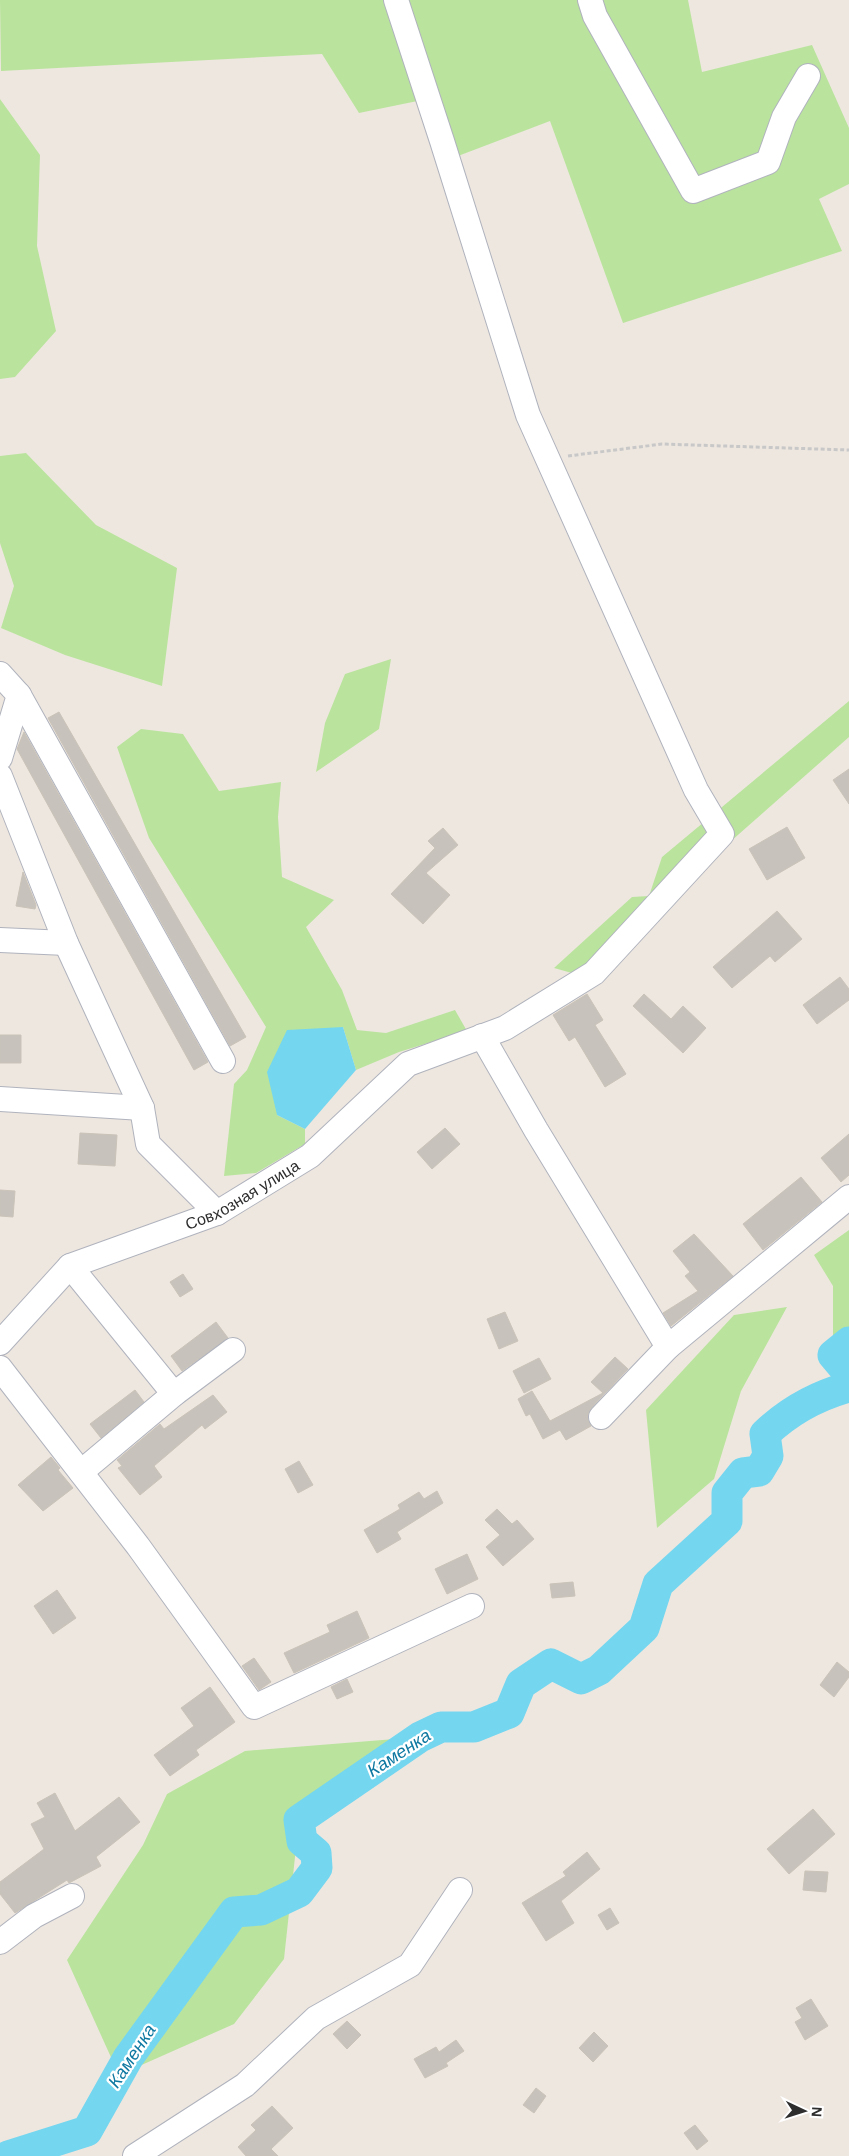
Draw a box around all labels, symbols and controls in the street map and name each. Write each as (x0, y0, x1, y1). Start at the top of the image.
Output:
street label: Совхозная улица (183, 1157, 302, 1233)
water label: Каменка (364, 1725, 434, 1781)
water label: Каменка (104, 2021, 160, 2091)
north arrow (779, 2086, 829, 2136)
text: N (809, 2106, 825, 2118)

